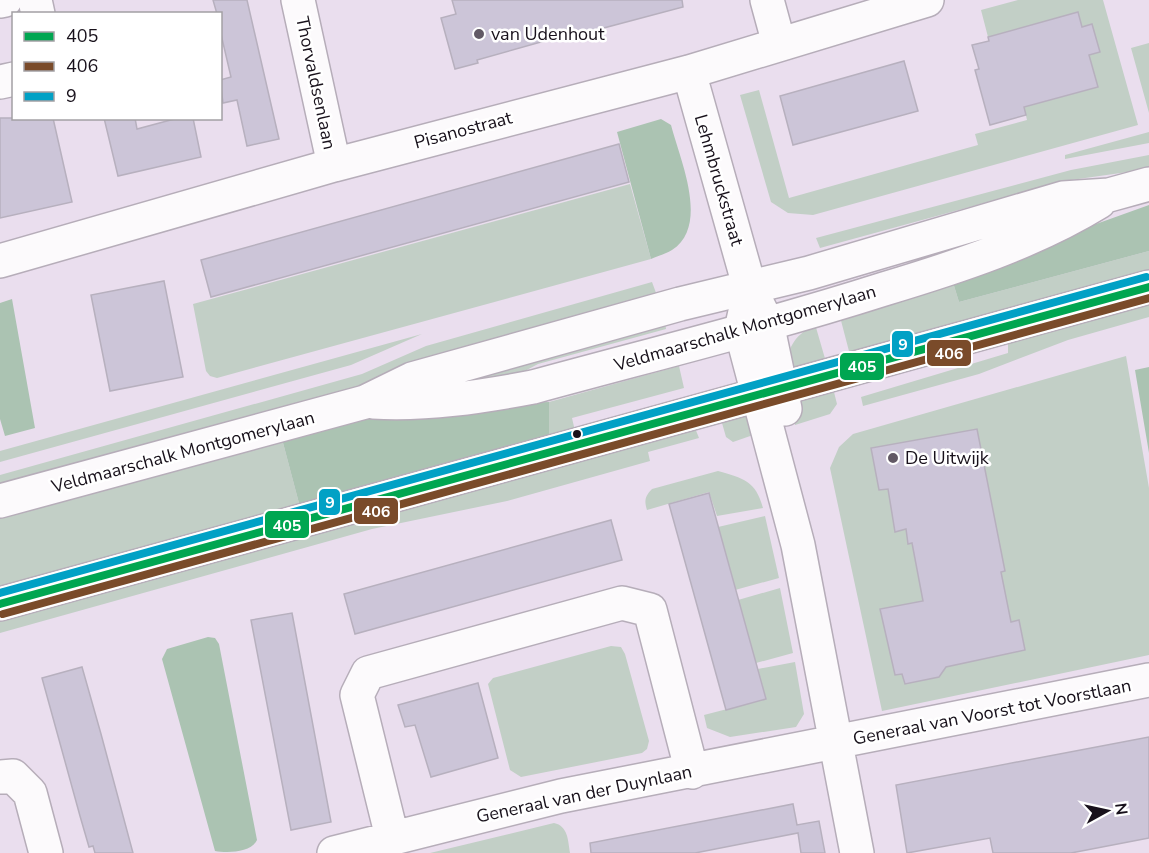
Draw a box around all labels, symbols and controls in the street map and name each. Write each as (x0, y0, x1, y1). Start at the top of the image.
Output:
legend (12, 12, 222, 120)
street label: Thorvaldsenlaan (290, 14, 342, 152)
place label: van Udenhout (491, 22, 605, 46)
text: 405 (66, 24, 98, 48)
marker: van Udenhout (472, 27, 486, 41)
text: 406 (66, 54, 98, 78)
text: 9 (66, 84, 77, 108)
street label: Pisanostraat (411, 105, 515, 155)
street label: Lehmbruckstraat (689, 111, 749, 249)
street label: Veldmaarschalk Montgomerylaan (610, 279, 879, 377)
line badge: 9 (891, 330, 914, 358)
text: 9 (898, 334, 908, 356)
line badge: 406 (926, 339, 972, 367)
text: 406 (935, 343, 963, 365)
line badge: 405 (839, 352, 885, 381)
text: 405 (848, 356, 876, 378)
street label: Veldmaarschalk Montgomerylaan (48, 405, 317, 499)
unlabelled marker (571, 428, 583, 440)
place label: De Uitwijk (905, 446, 990, 470)
marker: De Uitwijk (886, 451, 900, 465)
line badge: 9 (318, 488, 341, 516)
text: 9 (325, 492, 335, 514)
line badge: 406 (353, 497, 399, 525)
text: 406 (362, 501, 390, 523)
line badge: 405 (264, 510, 310, 539)
text: 405 (273, 515, 301, 537)
street label: Generaal van Voorst tot Voorstlaan (851, 673, 1133, 751)
street label: Generaal van der Duynlaan (474, 759, 694, 829)
north arrow (1077, 781, 1137, 841)
text: N (1109, 802, 1133, 817)

